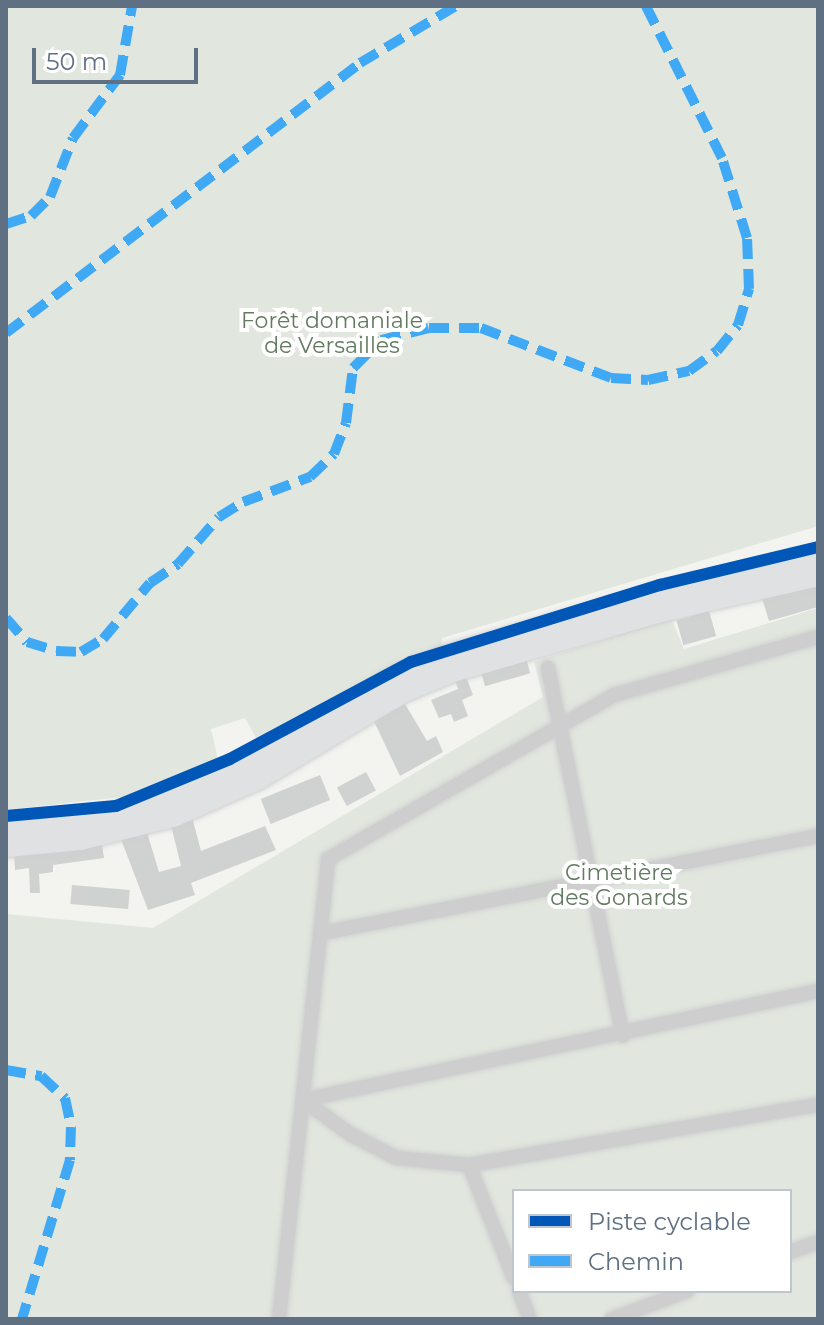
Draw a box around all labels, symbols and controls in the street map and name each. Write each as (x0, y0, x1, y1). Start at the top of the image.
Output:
scale bar (36, 32, 202, 82)
text: 50 m (46, 47, 107, 76)
park label: Forêt domaniale de Versailles (241, 307, 423, 358)
park label: Cimetière des Gonards (550, 859, 688, 910)
legend (512, 1189, 792, 1293)
text: Piste cyclable (588, 1207, 751, 1236)
text: Chemin (588, 1247, 684, 1276)

